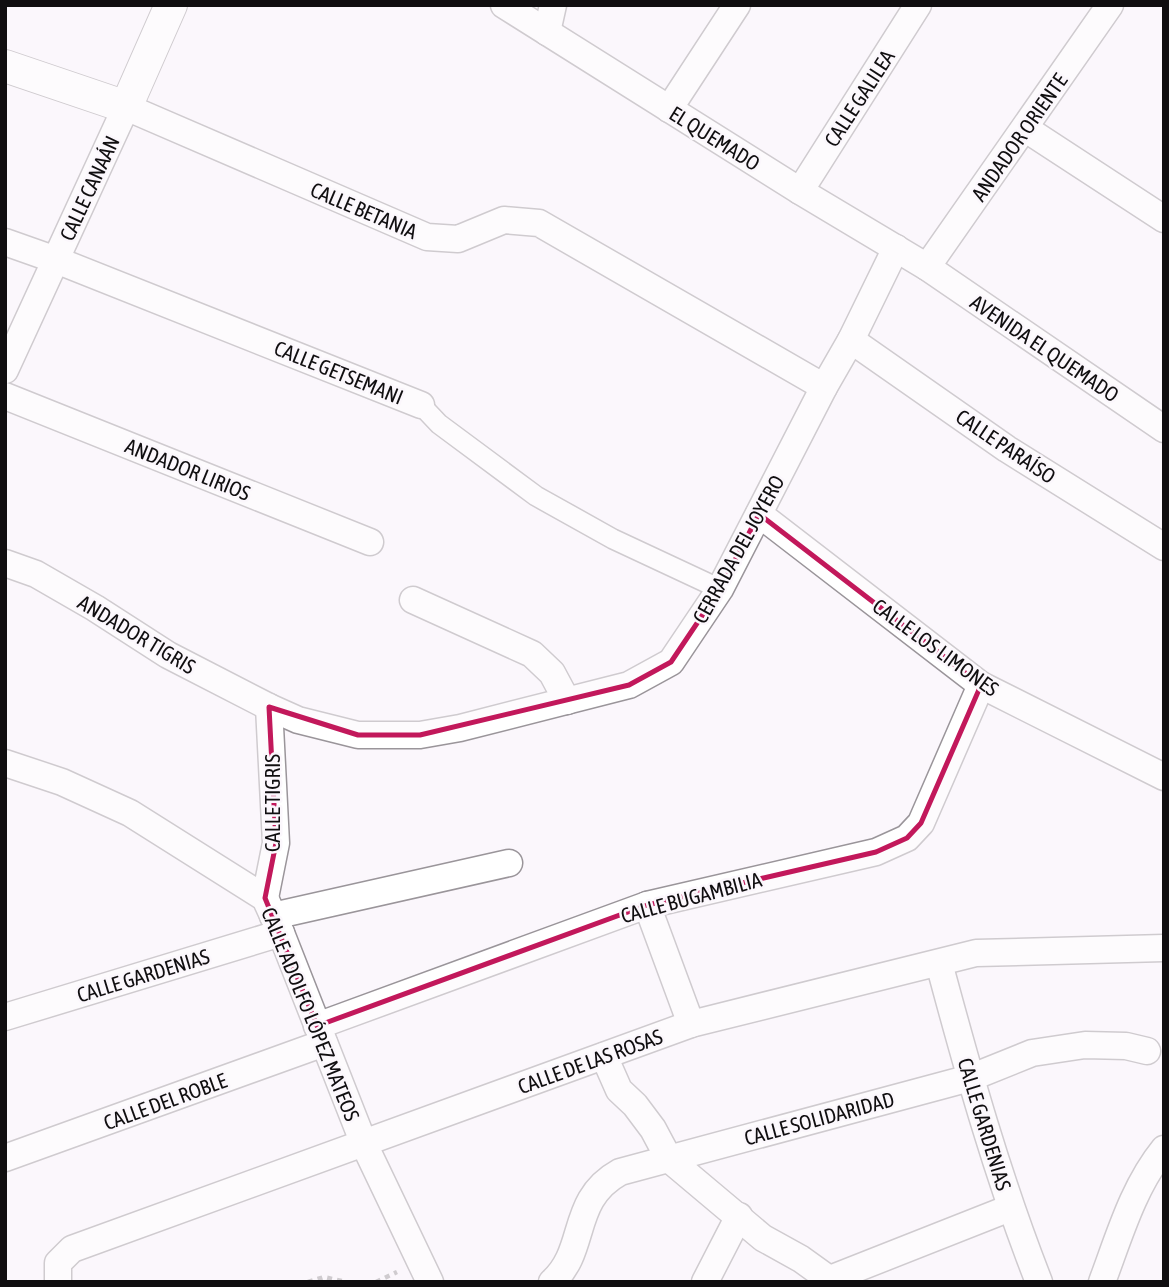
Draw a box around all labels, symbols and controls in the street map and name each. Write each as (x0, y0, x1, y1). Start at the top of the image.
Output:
street label: CALLE GALILEA (819, 45, 899, 151)
street label: ANDADOR ORIENTE (966, 69, 1072, 205)
street label: EL QUEMADO (665, 101, 765, 175)
street label: CALLE CANAÁN (54, 132, 124, 244)
street label: CALLE BETANIA (307, 177, 422, 243)
street label: AVENIDA EL QUEMADO (966, 289, 1124, 407)
street label: CALLE GETSEMANI (271, 335, 407, 409)
street label: CALLE PARAÍSO (952, 404, 1060, 488)
street label: ANDADOR LIRIOS (122, 433, 254, 505)
street label: CERRADA DEL JOYERO (687, 471, 789, 627)
street label: ANDADOR TIGRIS (74, 590, 200, 679)
street label: CALLE LOS LIMONES (868, 593, 1004, 701)
street label: CALLE TIGRIS (260, 754, 284, 852)
street label: CALLE BUGAMBILIA (618, 866, 765, 927)
street label: CALLE ADOLFO LÓPEZ MATEOS (257, 904, 365, 1124)
street label: CALLE GARDENIAS (74, 943, 212, 1007)
street label: CALLE DE LAS ROSAS (514, 1024, 666, 1098)
street label: CALLE GARDENIAS (953, 1055, 1017, 1193)
street label: CALLE DEL ROBLE (100, 1068, 230, 1134)
street label: CALLE SOLIDARIDAD (741, 1086, 897, 1150)

